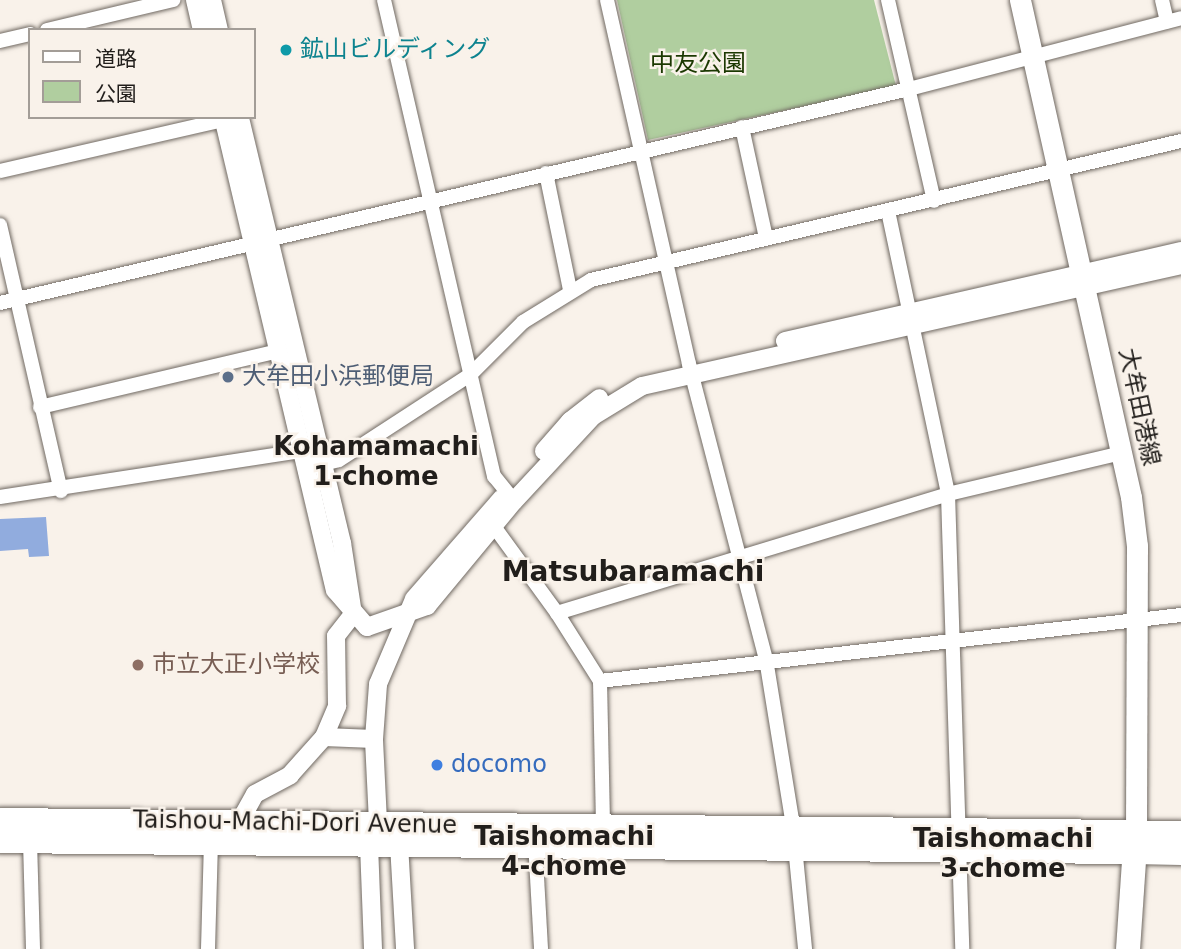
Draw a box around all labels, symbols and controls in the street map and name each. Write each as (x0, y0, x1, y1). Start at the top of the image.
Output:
legend (28, 28, 256, 119)
place label: 鉱山ビルディング (300, 36, 492, 64)
marker: 鉱山ビルディング (278, 42, 294, 58)
text: 道路 (95, 47, 137, 71)
park label: 中友公園 (650, 50, 746, 78)
text: 公園 (95, 82, 137, 106)
street label: 大牟田港線 (1112, 345, 1166, 469)
place label: 大牟田小浜郵便局 (242, 363, 434, 391)
marker: 大牟田小浜郵便局 (220, 369, 236, 385)
district label: Kohamamachi 1-chome (273, 431, 479, 492)
district label: Matsubaramachi (502, 555, 764, 589)
place label: 市立大正小学校 (152, 651, 320, 679)
marker: 市立大正小学校 (130, 657, 146, 673)
place label: docomo (451, 751, 547, 779)
marker: docomo (429, 757, 445, 773)
street label: Taishou-Machi-Dori Avenue (133, 806, 457, 840)
district label: Taishomachi 4-chome (474, 821, 654, 882)
district label: Taishomachi 3-chome (913, 823, 1093, 884)

